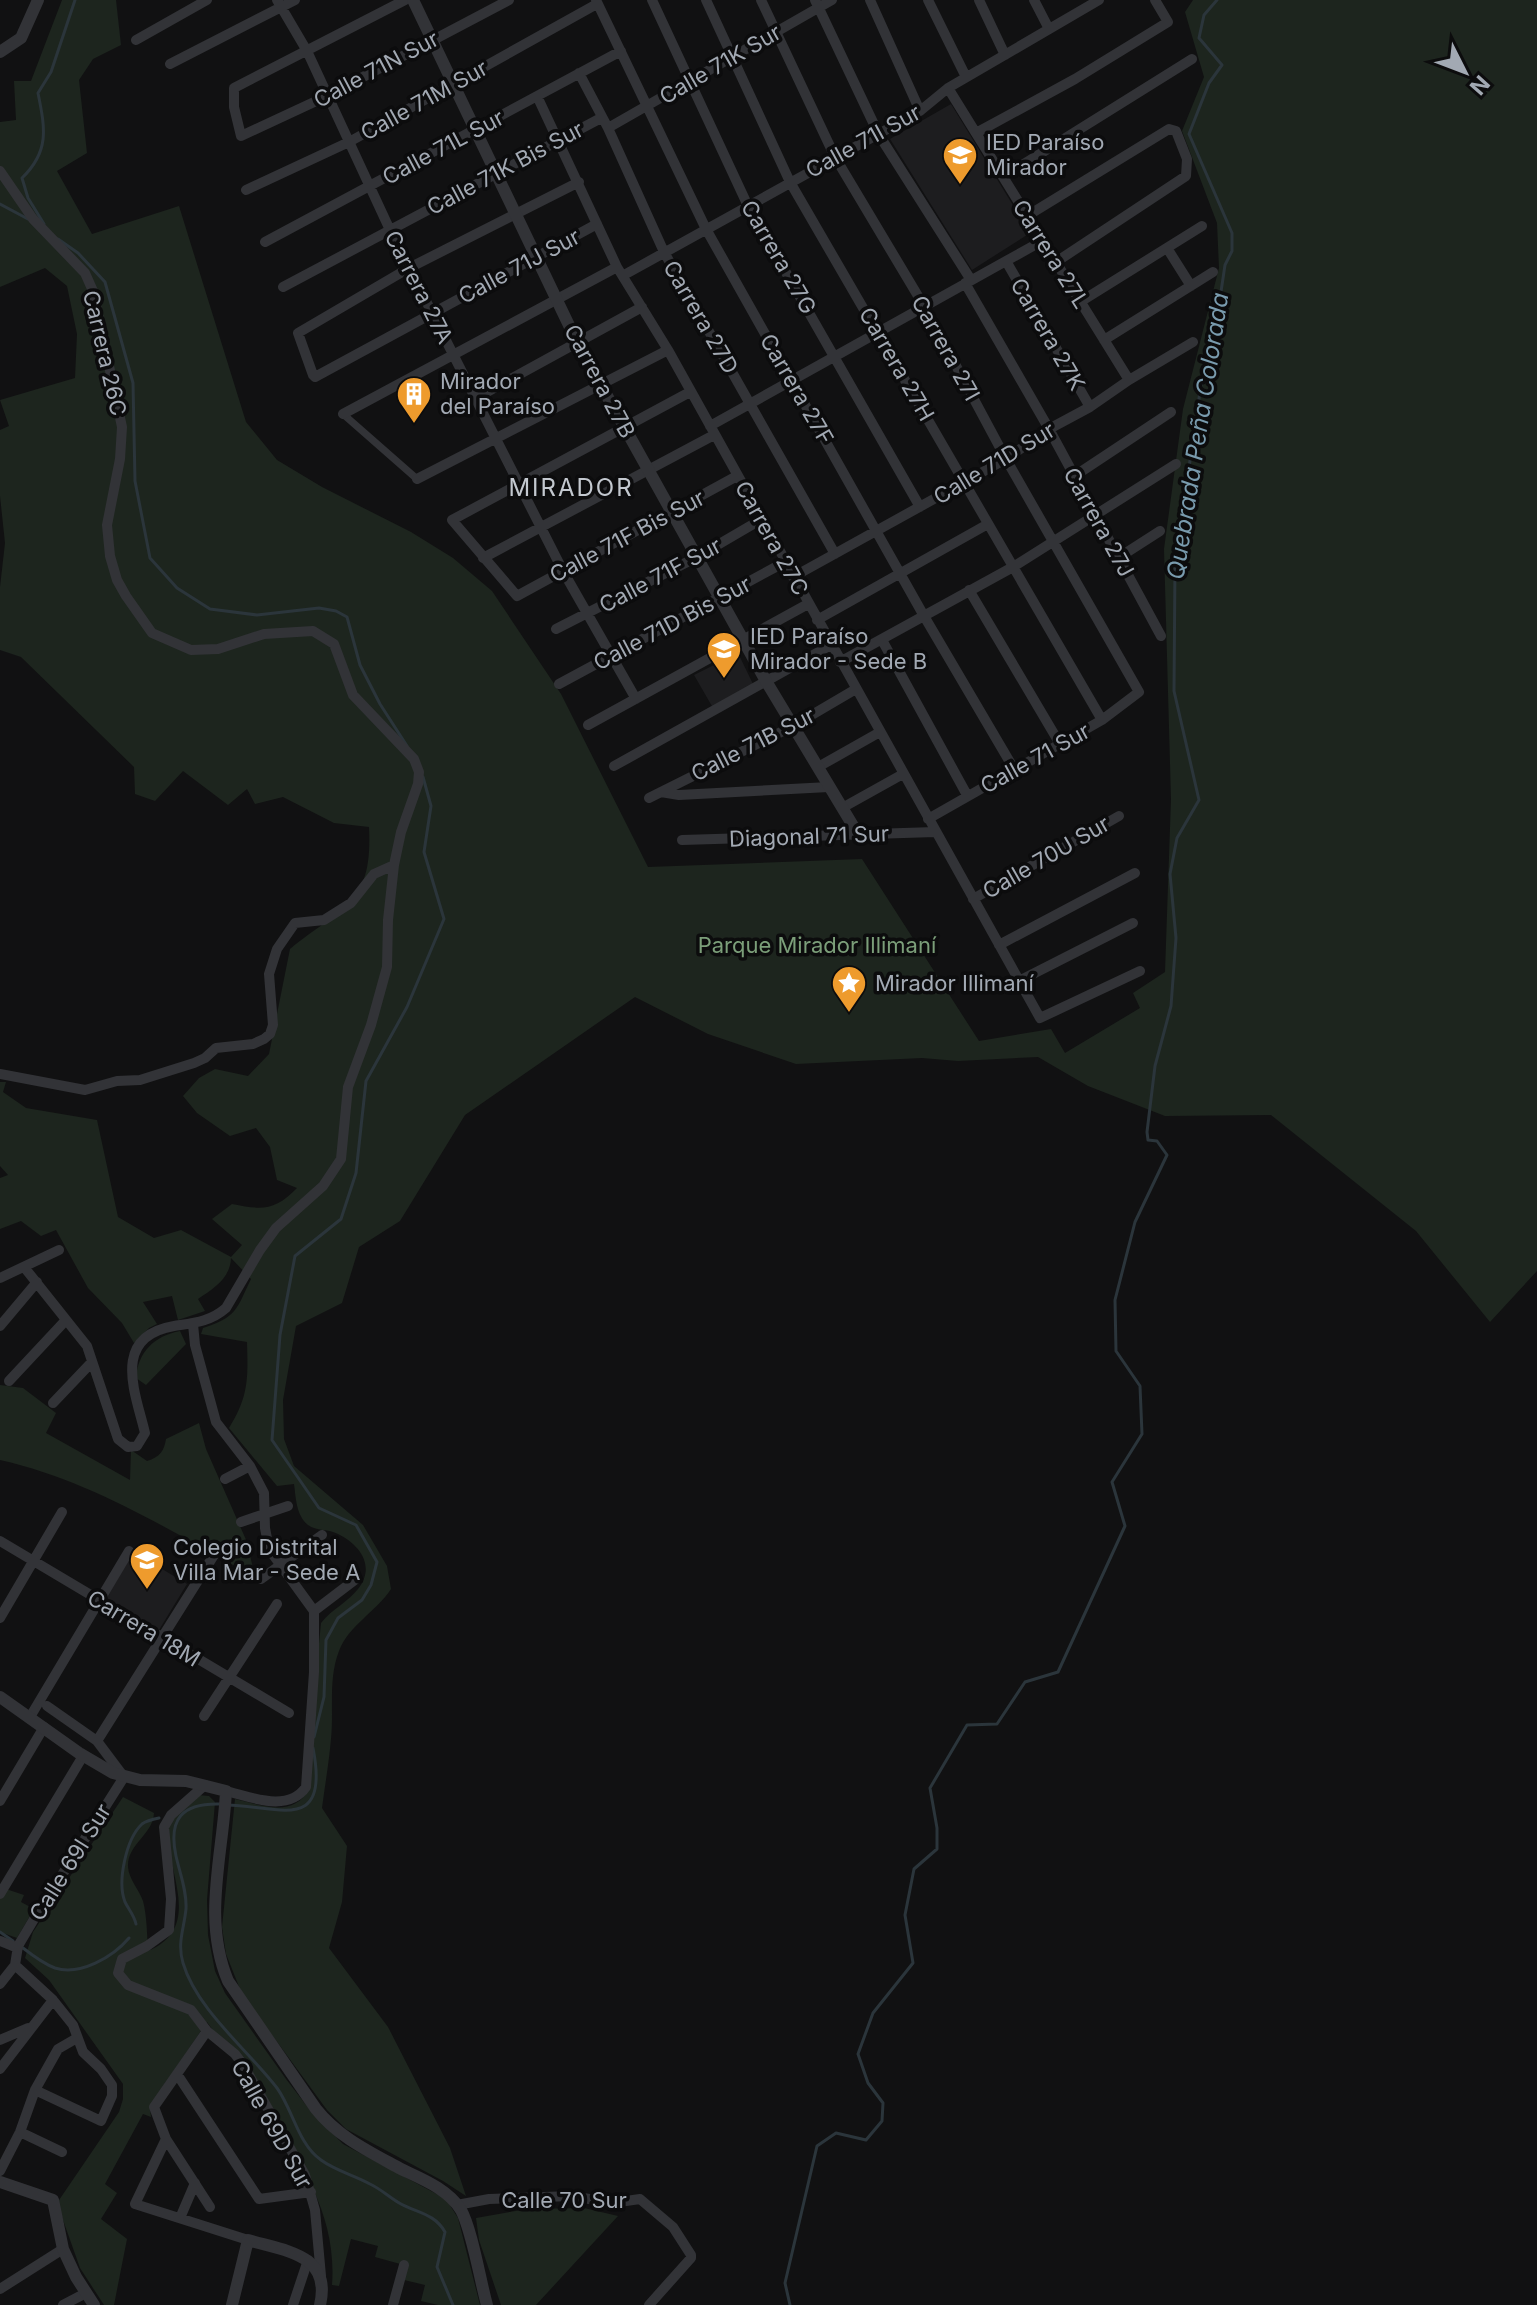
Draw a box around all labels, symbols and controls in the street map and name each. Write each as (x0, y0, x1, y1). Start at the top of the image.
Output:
street label: Calle 71K Sur (655, 19, 785, 109)
street label: Calle 71N Sur (309, 25, 443, 113)
north arrow (1425, 32, 1505, 112)
street label: Calle 71M Sur (356, 54, 492, 146)
text: N (1465, 70, 1495, 100)
street label: Calle 71I Sur (801, 99, 925, 183)
street label: Calle 71L Sur (378, 104, 508, 190)
street label: Calle 71K Bis Sur (422, 116, 588, 220)
place label: IED Paraíso Mirador (986, 129, 1104, 180)
school or university icon: IED Paraíso Mirador (941, 136, 979, 186)
street label: Carrera 27L (1007, 195, 1095, 313)
street label: Carrera 27G (736, 196, 822, 318)
street label: Calle 71J Sur (454, 223, 584, 309)
street label: Carrera 27A (379, 226, 459, 348)
street label: Carrera 27D (658, 256, 744, 378)
street label: Carrera 27K (1005, 273, 1091, 395)
street label: Carrera 26C (78, 288, 132, 418)
water label: Quebrada Peña Colorada (1160, 290, 1235, 582)
street label: Carrera 27I (906, 291, 986, 405)
street label: Carrera 27H (854, 303, 940, 425)
street label: Carrera 27B (559, 320, 641, 442)
street label: Carrera 27F (755, 329, 839, 449)
place label: Mirador del Paraíso (440, 368, 555, 419)
building icon: Mirador del Paraíso (395, 375, 433, 425)
street label: Calle 71D Sur (929, 417, 1059, 509)
street label: Carrera 27J (1058, 463, 1140, 581)
district label: MIRADOR (508, 473, 634, 502)
street label: Carrera 27C (730, 476, 814, 600)
street label: Calle 71F Bis Sur (545, 484, 709, 588)
street label: Calle 71F Sur (595, 532, 725, 618)
street label: Calle 71D Bis Sur (589, 571, 755, 675)
place label: IED Paraíso Mirador - Sede B (750, 623, 927, 674)
school or university icon: IED Paraíso Mirador - Sede B (705, 630, 743, 680)
street label: Calle 71B Sur (687, 702, 819, 786)
street label: Calle 71 Sur (976, 717, 1094, 799)
street label: Calle 70U Sur (978, 810, 1114, 904)
street label: Diagonal 71 Sur (729, 820, 889, 852)
park label: Parque Mirador Illimaní (698, 932, 937, 958)
place icon: Mirador Illimaní (830, 964, 868, 1014)
place label: Mirador Illimaní (875, 970, 1034, 996)
place label: Colegio Distrital Villa Mar - Sede A (173, 1534, 360, 1585)
school or university icon: Colegio Distrital Villa Mar - Sede A (128, 1541, 166, 1591)
street label: Carrera 18M (83, 1584, 205, 1672)
street label: Calle 69I Sur (24, 1799, 116, 1925)
street label: Calle 69D Sur (226, 2055, 318, 2193)
street label: Calle 70 Sur (501, 2187, 627, 2213)

